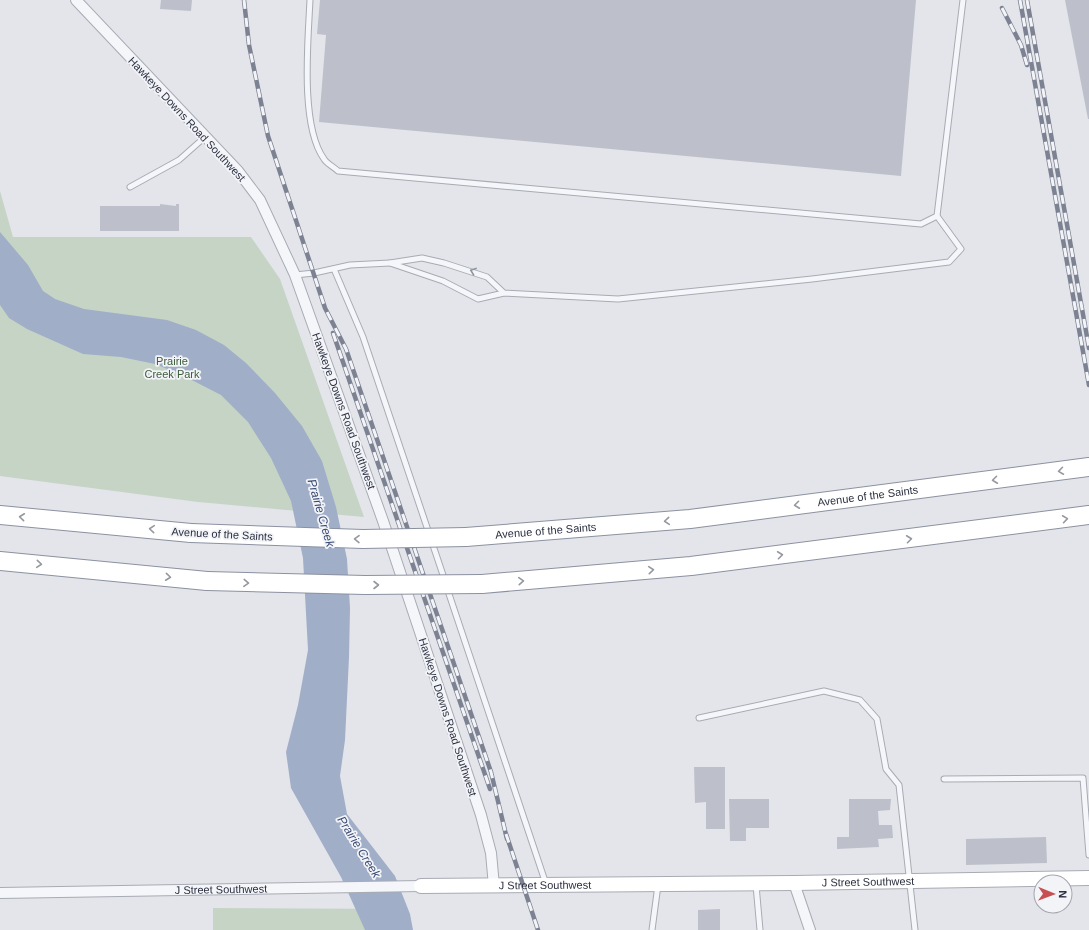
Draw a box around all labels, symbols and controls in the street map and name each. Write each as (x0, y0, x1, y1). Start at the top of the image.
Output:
street label: Hawkeye Downs Road Southwest (126, 54, 248, 184)
one-way arrow (469, 268, 476, 276)
street label: Hawkeye Downs Road Southwest (310, 331, 378, 491)
park label: Prairie Creek Park (144, 355, 200, 380)
one-way arrow (1058, 466, 1064, 475)
one-way arrow (992, 475, 998, 484)
water label: Prairie Creek (305, 477, 338, 550)
street label: Avenue of the Saints (817, 483, 919, 508)
one-way arrow (793, 501, 800, 510)
one-way arrow (19, 513, 26, 522)
one-way arrow (1062, 515, 1068, 524)
one-way arrow (664, 516, 670, 525)
street label: Avenue of the Saints (495, 521, 597, 541)
one-way arrow (149, 525, 155, 534)
street label: Avenue of the Saints (171, 525, 273, 543)
one-way arrow (354, 535, 360, 543)
one-way arrow (906, 535, 912, 544)
one-way arrow (777, 551, 783, 560)
one-way arrow (36, 560, 42, 569)
one-way arrow (648, 565, 654, 574)
one-way arrow (165, 572, 171, 581)
one-way arrow (518, 576, 524, 585)
one-way arrow (243, 578, 249, 587)
one-way arrow (373, 581, 379, 589)
street label: Hawkeye Downs Road Southwest (417, 636, 479, 798)
water label: Prairie Creek (335, 814, 384, 881)
north arrow (1033, 874, 1073, 914)
street label: J Street Southwest (822, 875, 914, 889)
street label: J Street Southwest (499, 879, 591, 891)
street label: J Street Southwest (175, 883, 267, 896)
text: N (1057, 890, 1069, 898)

